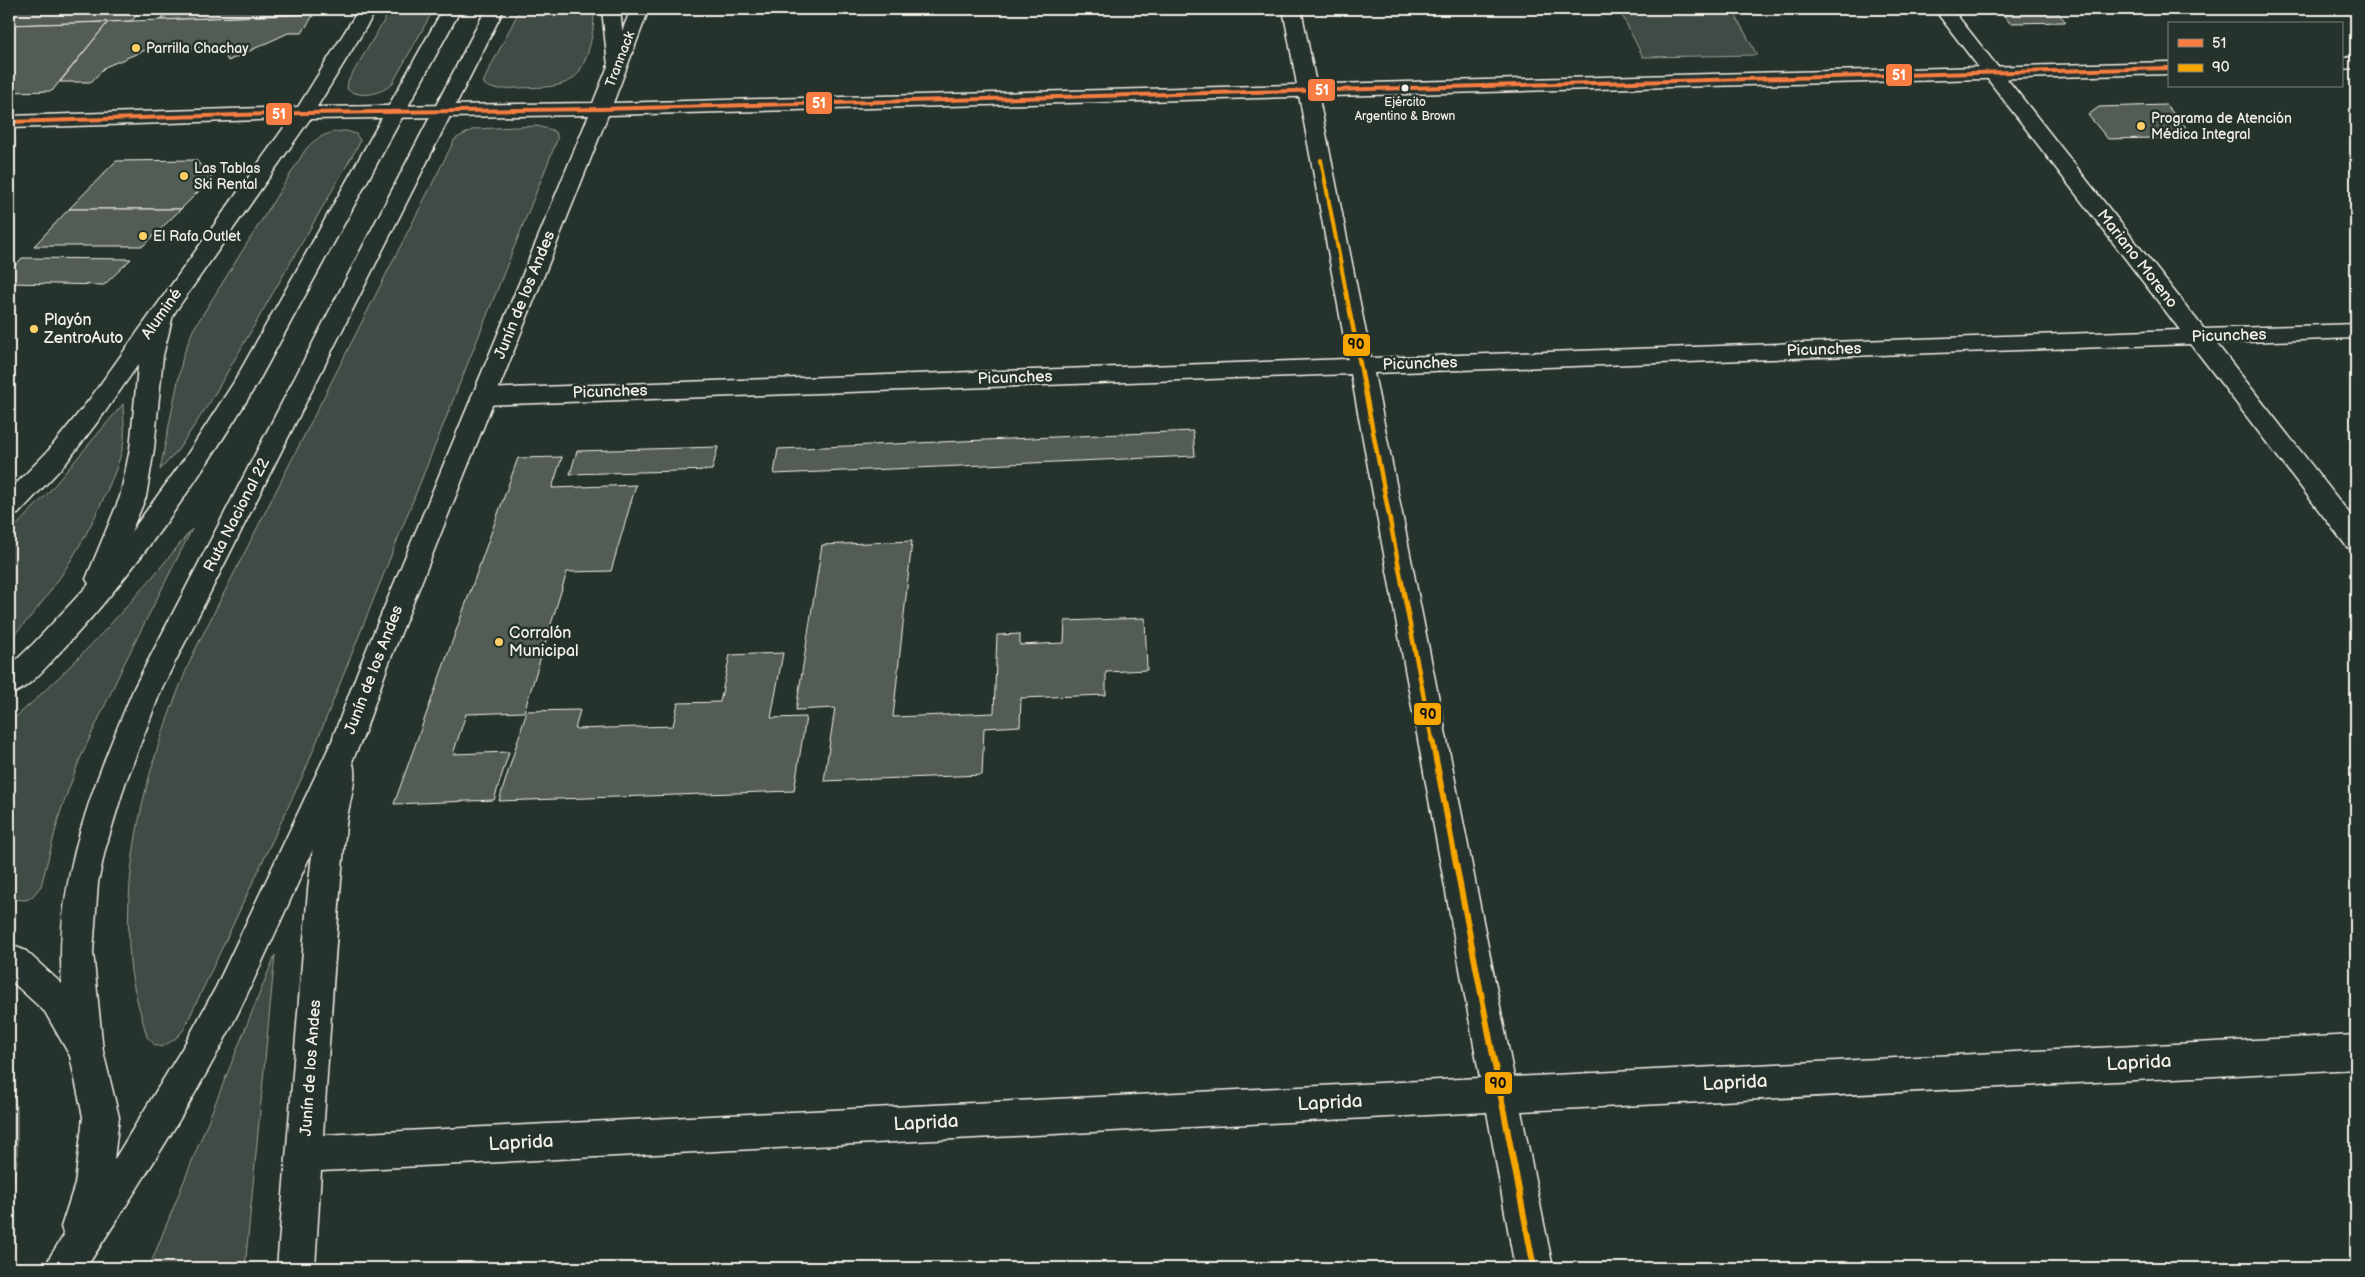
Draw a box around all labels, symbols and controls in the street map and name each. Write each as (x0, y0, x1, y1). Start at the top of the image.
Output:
legend (2168, 22, 2342, 88)
street label: Trannack (602, 29, 638, 89)
text: 51 (2212, 34, 2226, 53)
place label: Parrilla Chachay (146, 40, 249, 57)
marker: Parrilla Chachay (130, 42, 142, 54)
text: 90 (2212, 58, 2230, 77)
line badge: 51 (1885, 63, 1913, 87)
text: 51 (1892, 67, 1906, 84)
line badge: 51 (1307, 78, 1336, 102)
text: 51 (1315, 82, 1329, 99)
marker: Ejército Argentino & Brown (1400, 83, 1410, 93)
line badge: 51 (805, 91, 833, 115)
text: 51 (812, 95, 826, 112)
place label: Ejército Argentino & Brown (1355, 95, 1456, 124)
line badge: 51 (265, 102, 293, 126)
text: 51 (272, 106, 286, 123)
place label: Programa de Atención Médica Integral (2151, 110, 2292, 143)
marker: Programa de Atención Médica Integral (2135, 120, 2147, 132)
place label: Las Tablas Ski Rental (194, 160, 261, 193)
marker: Las Tablas Ski Rental (178, 170, 190, 182)
street label: Mariano Moreno (2093, 206, 2181, 312)
place label: El Rafa Outlet (153, 228, 242, 245)
street label: Junín de los Andes (491, 228, 559, 362)
marker: El Rafa Outlet (137, 230, 149, 242)
street label: Aluminé (138, 285, 187, 343)
place label: Playón ZentroAuto (43, 311, 123, 348)
marker: Playón ZentroAuto (28, 323, 40, 335)
street label: Picunches (2191, 325, 2267, 347)
line badge: 90 (1342, 333, 1371, 357)
text: 90 (1348, 336, 1365, 353)
street label: Picunches (1786, 339, 1862, 361)
street label: Picunches (1382, 353, 1458, 375)
street label: Picunches (977, 367, 1053, 389)
street label: Picunches (572, 381, 648, 403)
street label: Ruta Nacional 22 (200, 454, 274, 575)
street label: Junín de los Andes (341, 603, 407, 737)
place label: Corralón Municipal (509, 624, 579, 661)
marker: Corralón Municipal (493, 636, 505, 648)
line badge: 90 (1413, 702, 1442, 726)
text: 90 (1420, 706, 1437, 723)
street label: Junín de los Andes (297, 999, 325, 1137)
street label: Laprida (2106, 1050, 2172, 1076)
street label: Laprida (1702, 1070, 1768, 1096)
line badge: 90 (1484, 1071, 1513, 1095)
text: 90 (1490, 1075, 1507, 1092)
street label: Laprida (1297, 1090, 1363, 1116)
street label: Laprida (893, 1110, 959, 1136)
street label: Laprida (488, 1130, 554, 1156)

